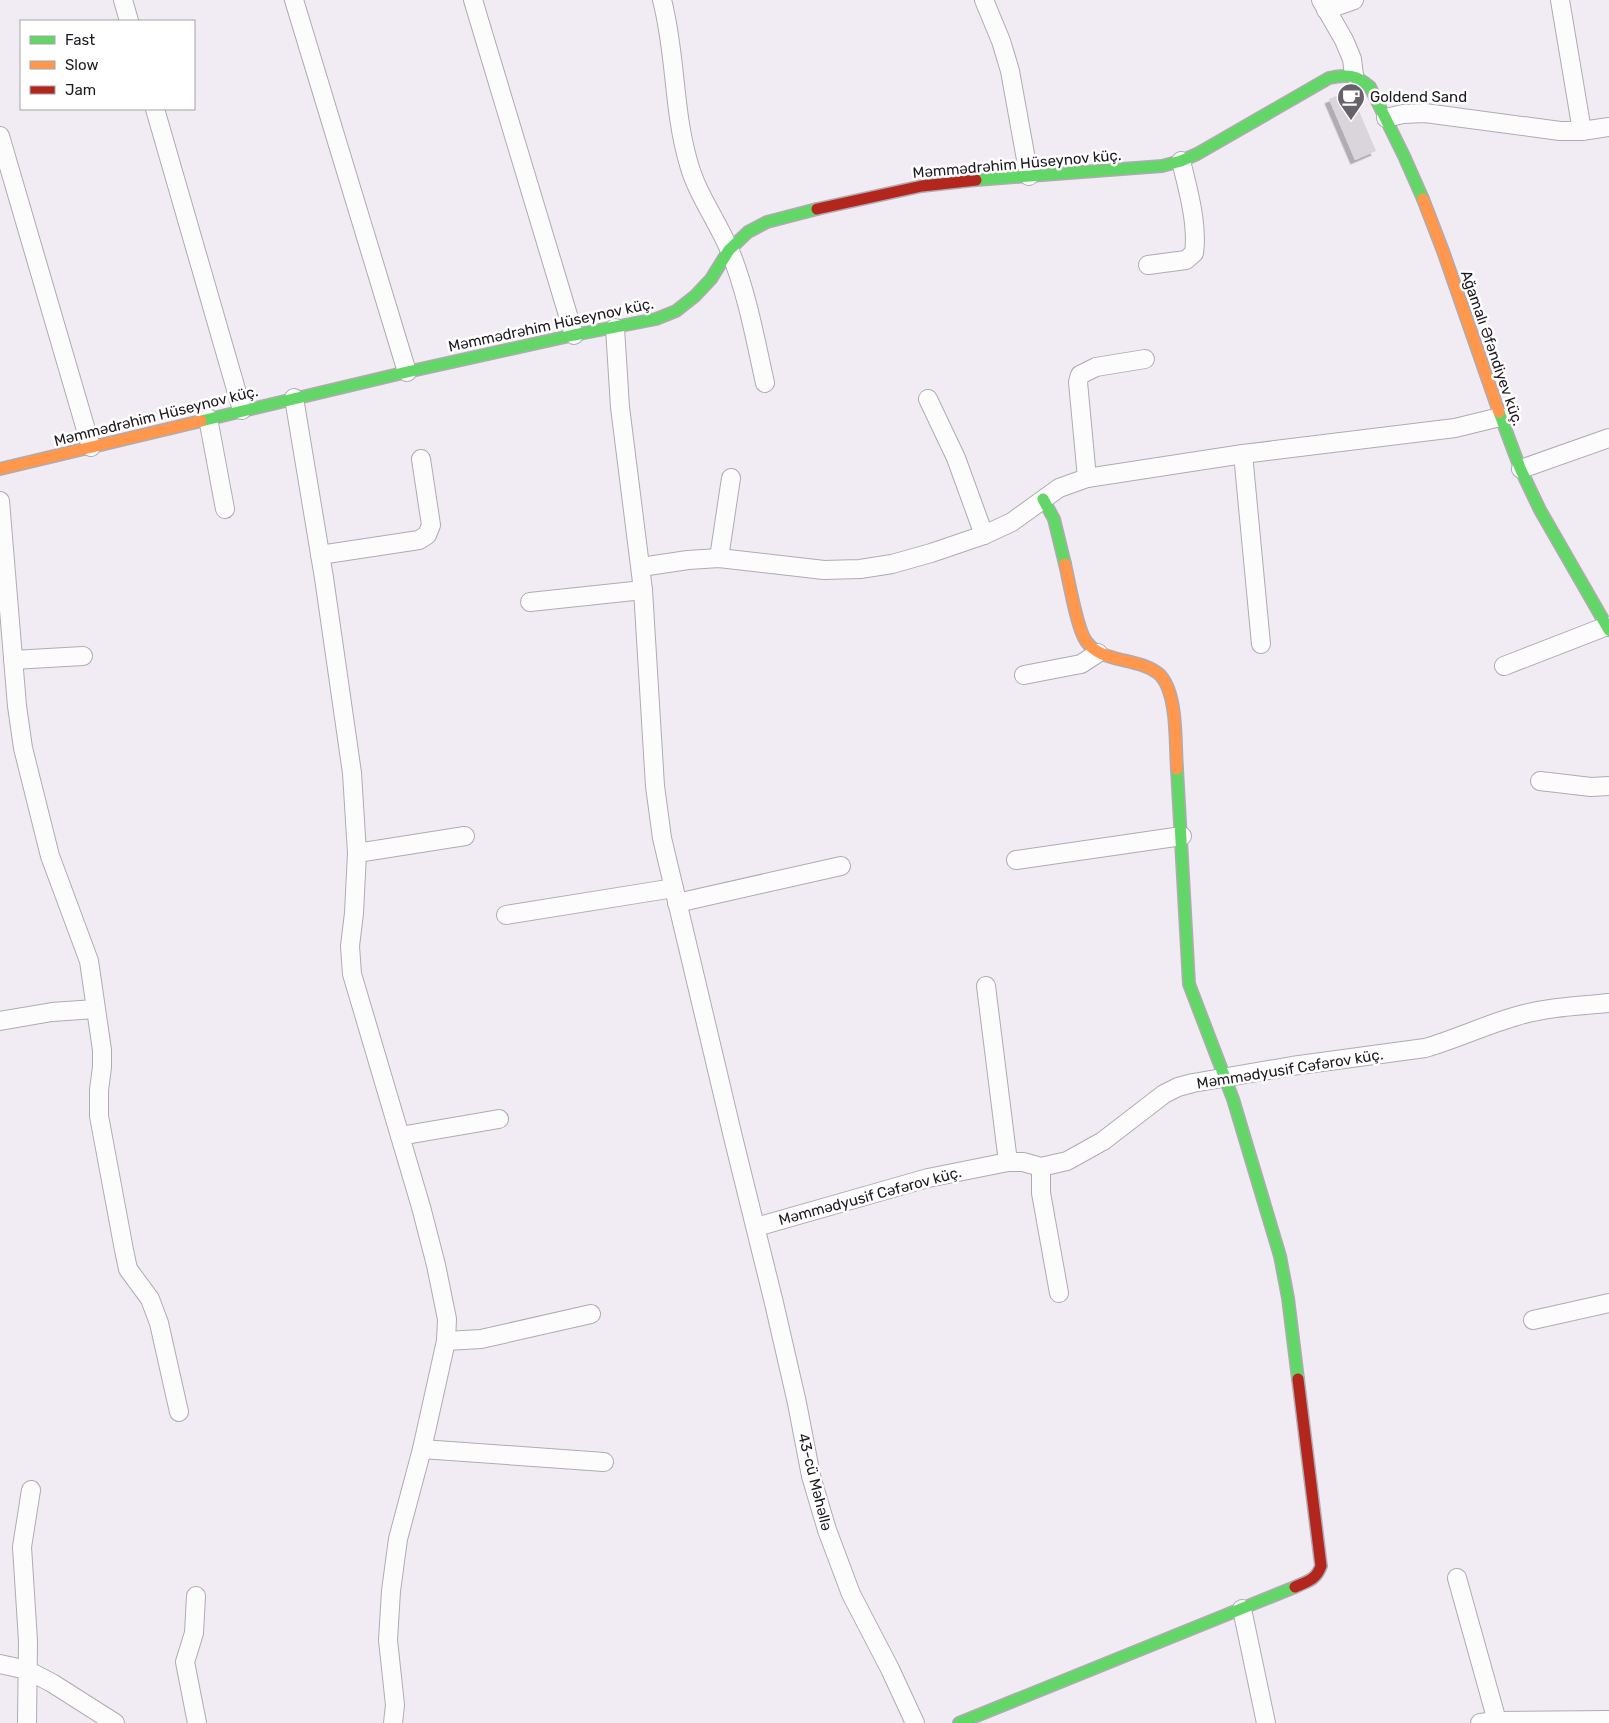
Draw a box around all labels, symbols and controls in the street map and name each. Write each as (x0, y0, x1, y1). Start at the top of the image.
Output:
legend (20, 20, 195, 110)
text: Fast (65, 31, 95, 49)
text: Slow (65, 56, 98, 74)
text: Jam (65, 81, 96, 99)
cafe icon: Goldend Sand (1336, 82, 1366, 121)
place label: Goldend Sand (1370, 88, 1467, 106)
street label: Məmmədrəhim Hüseynov küç. (912, 146, 1122, 182)
street label: Ağamalı Əfəndiyev küç. (1457, 268, 1527, 428)
street label: Məmmədrəhim Hüseynov küç. (447, 294, 655, 356)
street label: Məmmədrəhim Hüseynov küç. (52, 382, 260, 450)
street label: Məmmədyusif Cəfərov küç. (1195, 1045, 1385, 1093)
street label: Məmmədyusif Cəfərov küç. (777, 1163, 963, 1229)
street label: 43-cü Məhəllə (794, 1431, 836, 1533)

